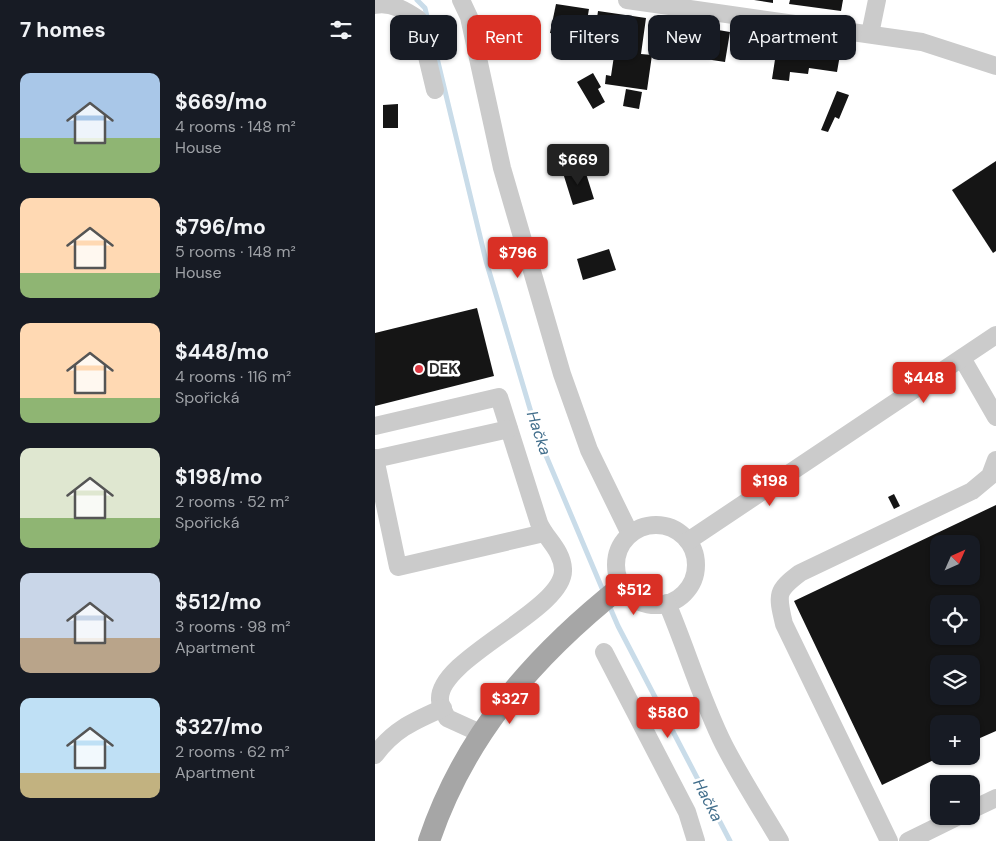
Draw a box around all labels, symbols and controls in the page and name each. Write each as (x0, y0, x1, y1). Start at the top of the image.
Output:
chip: Buy (390, 15, 457, 60)
chip: Rent (467, 15, 541, 60)
chip: Filters (551, 15, 638, 60)
chip: New (648, 15, 720, 60)
chip: Apartment (730, 15, 856, 60)
text: 7 homes (20, 16, 106, 44)
icon: filters (327, 16, 355, 44)
text: $669/mo (175, 88, 267, 116)
icon: home (60, 93, 120, 153)
text: 4 rooms · 148 m² (175, 116, 296, 137)
text: House (175, 137, 222, 158)
pin: $669 (548, 144, 608, 186)
text: $669 (558, 149, 598, 170)
text: $796/mo (175, 213, 266, 241)
icon: home (60, 218, 120, 278)
pin: $796 (488, 236, 548, 279)
text: 5 rooms · 148 m² (175, 241, 296, 262)
text: $796 (499, 242, 537, 263)
text: House (175, 262, 222, 283)
text: $448/mo (175, 338, 269, 366)
icon: home (60, 343, 120, 403)
place label: DEK (429, 359, 458, 379)
pin: $448 (894, 362, 954, 404)
marker: DEK (413, 363, 425, 375)
text: 4 rooms · 116 m² (175, 366, 291, 387)
text: $448 (904, 367, 944, 388)
text: Spořická (175, 387, 239, 408)
water label: Hačka (522, 408, 556, 458)
text: $198/mo (175, 463, 263, 491)
pin: $198 (740, 464, 800, 507)
icon: home (60, 468, 120, 528)
text: $198 (752, 470, 788, 491)
text: 2 rooms · 52 m² (175, 491, 290, 512)
text: Spořická (175, 512, 239, 533)
north arrow (930, 535, 980, 585)
map controls (930, 535, 980, 825)
pin: $512 (604, 574, 664, 616)
text: $512 (617, 579, 651, 600)
text: $512/mo (175, 588, 262, 616)
icon: home (60, 593, 120, 653)
button: locate (930, 595, 980, 645)
text: 3 rooms · 98 m² (175, 616, 291, 637)
text: Apartment (175, 637, 255, 658)
button: layers (930, 655, 980, 705)
pin: $327 (480, 682, 540, 725)
text: $327 (491, 688, 529, 709)
pin: $580 (638, 696, 698, 739)
text: $580 (647, 702, 689, 723)
text: $327/mo (175, 713, 263, 741)
button: + (930, 715, 980, 765)
icon: home (60, 718, 120, 778)
text: 2 rooms · 62 m² (175, 741, 290, 762)
text: Apartment (175, 762, 255, 783)
water label: Hačka (688, 775, 728, 825)
button: − (930, 775, 980, 825)

